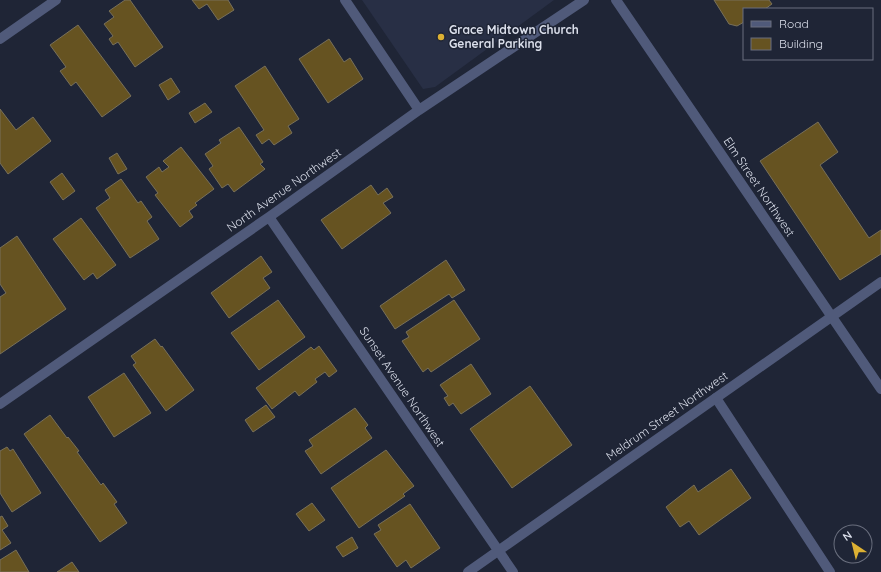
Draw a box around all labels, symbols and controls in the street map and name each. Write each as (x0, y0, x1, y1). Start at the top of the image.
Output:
legend (743, 8, 873, 60)
text: Road (779, 16, 809, 31)
place label: Grace Midtown Church General Parking (449, 22, 579, 51)
marker: Grace Midtown Church General Parking (436, 32, 446, 42)
text: Building (779, 36, 823, 51)
street label: Elm Street Northwest (721, 134, 798, 239)
street label: North Avenue Northwest (224, 144, 344, 235)
street label: Sunset Avenue Northwest (357, 324, 448, 450)
street label: Meldrum Street Northwest (603, 368, 731, 463)
north arrow (833, 524, 873, 564)
text: N (840, 528, 855, 544)

